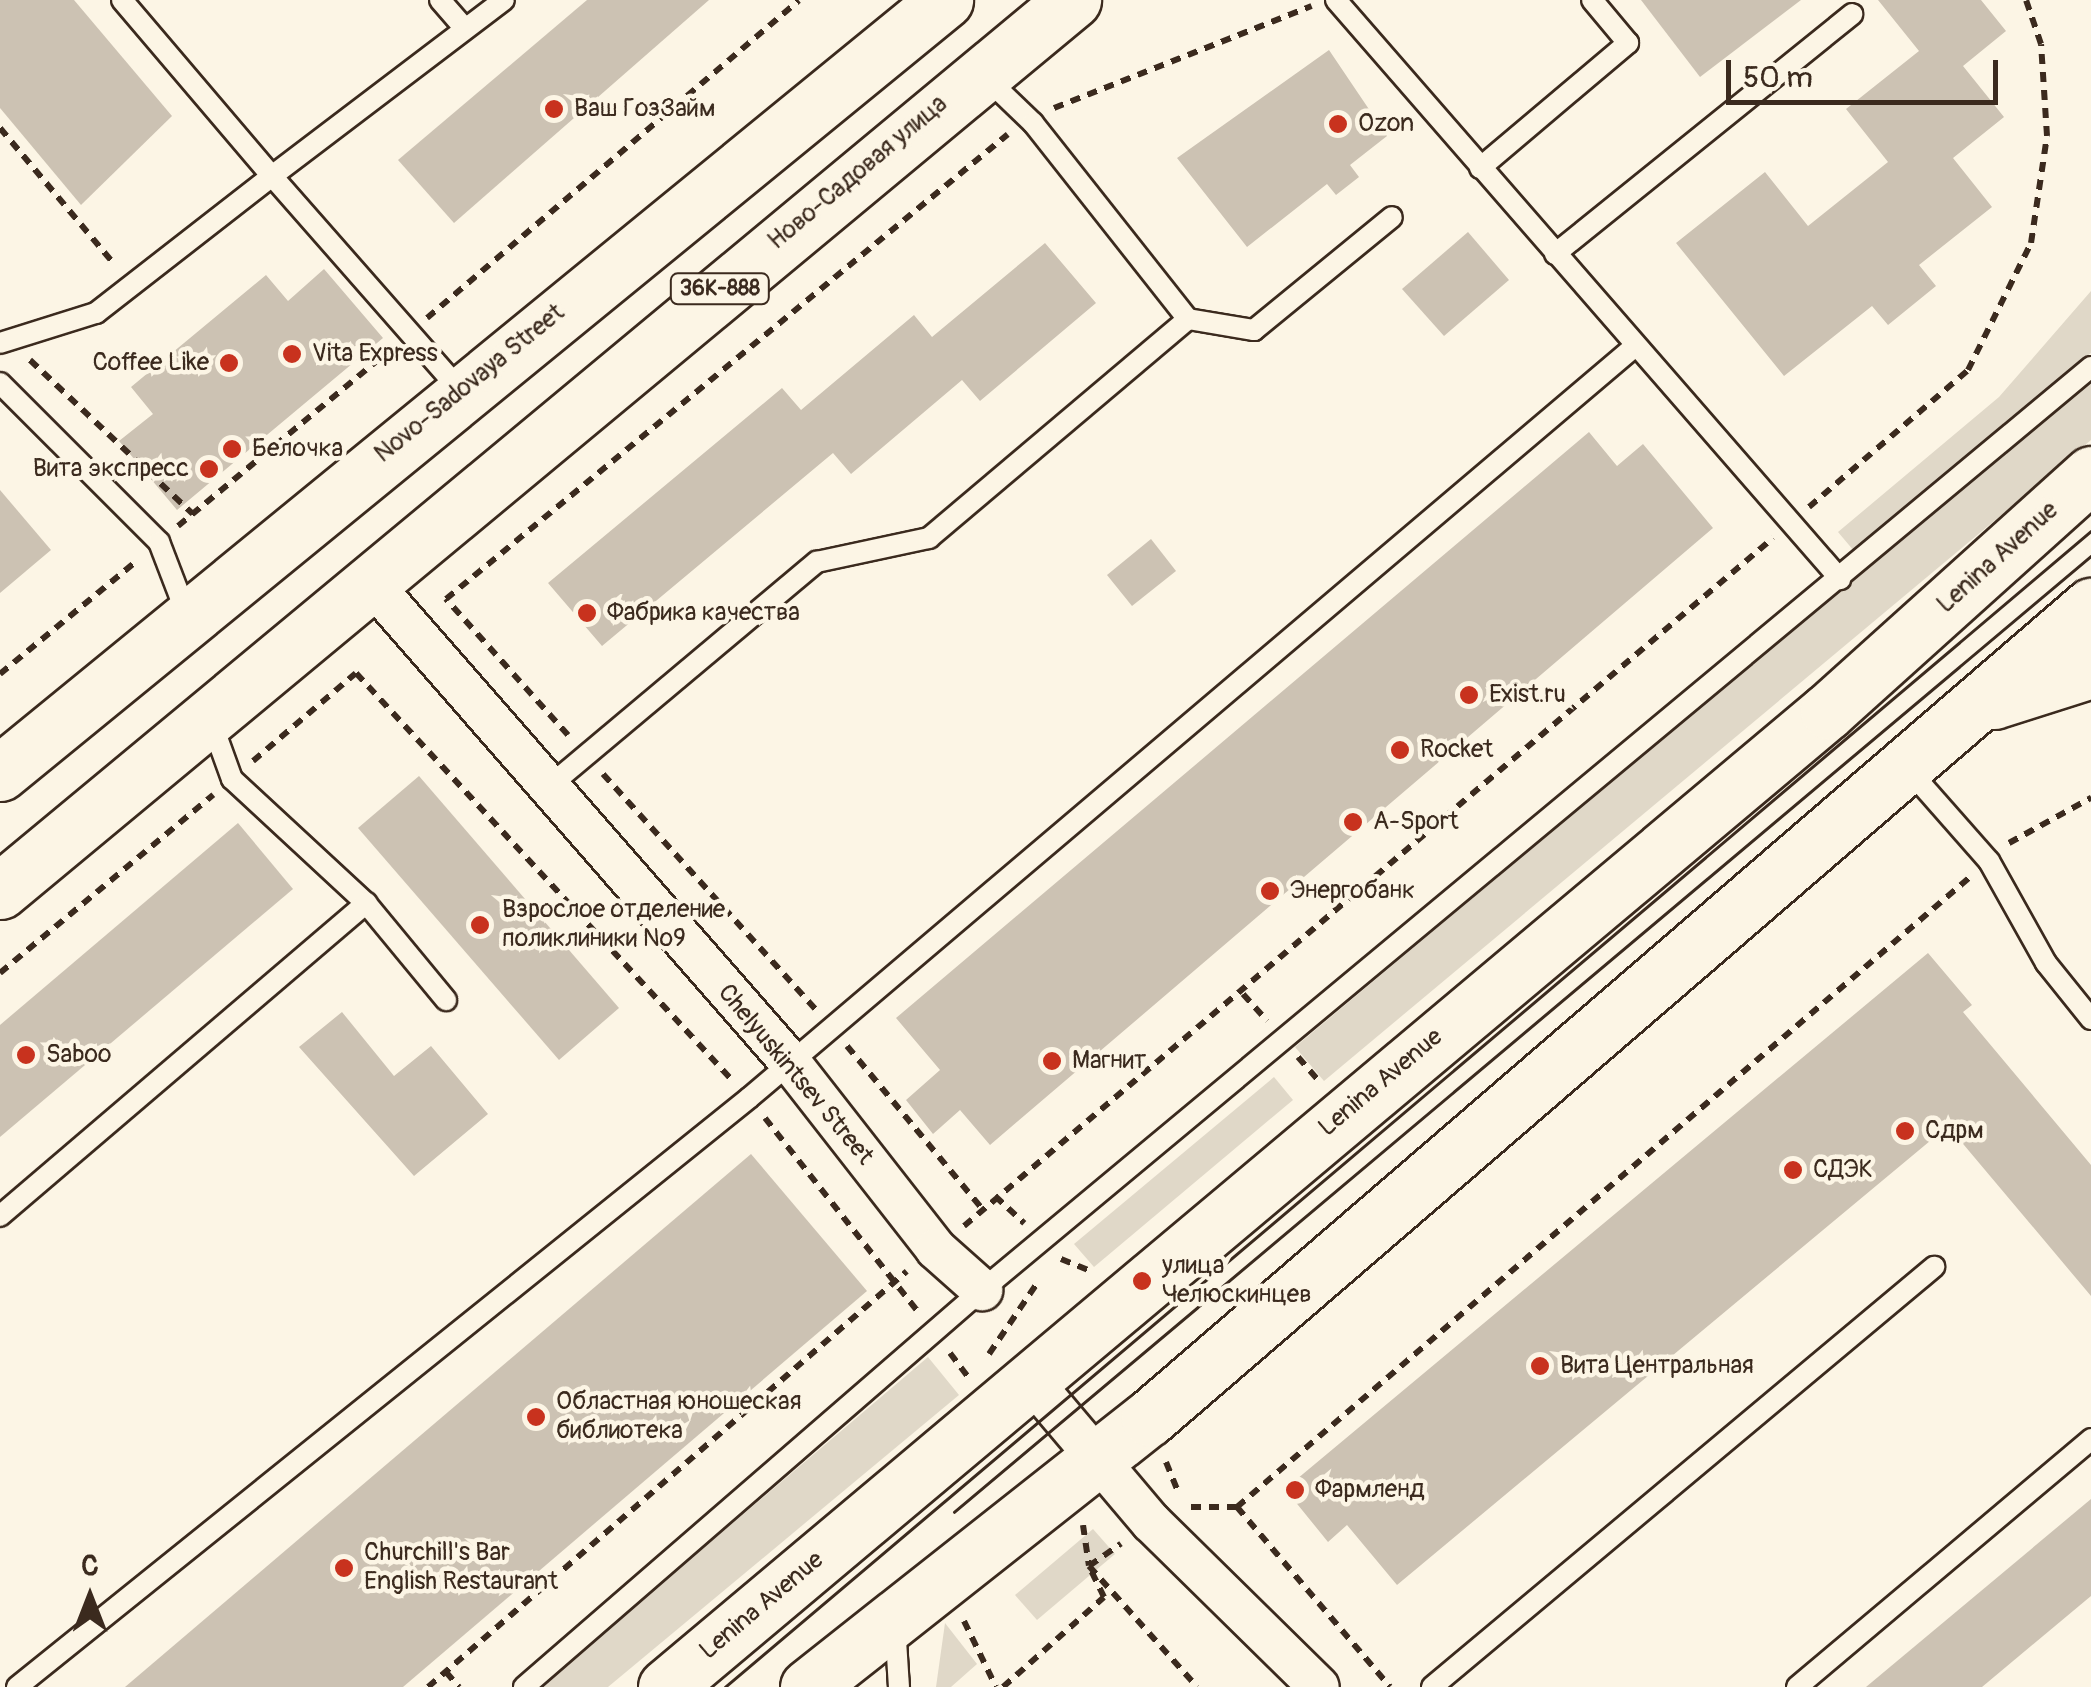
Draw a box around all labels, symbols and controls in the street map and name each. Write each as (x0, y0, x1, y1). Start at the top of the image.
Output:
scale bar (1731, 40, 2004, 102)
text: 50 m (1743, 59, 1813, 96)
street label: Ново-Садовая улица (762, 89, 954, 257)
place label: Ваш ГозЗайм (574, 94, 715, 124)
marker: Ваш ГозЗайм (543, 98, 565, 120)
place label: Ozon (1358, 109, 1414, 139)
marker: Ozon (1327, 113, 1349, 135)
road number: 36К-888 (668, 272, 772, 306)
street label: Novo-Sadovaya Street (369, 298, 571, 470)
place label: Vita Express (312, 339, 438, 369)
marker: Vita Express (281, 343, 303, 365)
place label: Coffee Like (92, 348, 209, 378)
marker: Coffee Like (218, 352, 240, 374)
place label: Белочка (252, 434, 343, 464)
marker: Белочка (221, 438, 243, 460)
place label: Вита экспресс (33, 454, 189, 484)
marker: Вита экспресс (198, 458, 220, 480)
street label: Lenina Avenue (1931, 496, 2065, 620)
place label: Фабрика качества (607, 598, 800, 628)
marker: Фабрика качества (576, 602, 598, 624)
place label: Exist.ru (1489, 680, 1566, 710)
marker: Exist.ru (1458, 684, 1480, 706)
place label: Rocket (1420, 735, 1493, 765)
marker: Rocket (1389, 739, 1411, 761)
place label: A-Sport (1373, 807, 1459, 837)
marker: A-Sport (1342, 811, 1364, 833)
place label: Энергобанк (1290, 876, 1415, 906)
marker: Энергобанк (1259, 880, 1281, 902)
place label: Взрослое отделение поликлиники №9 (502, 896, 725, 955)
marker: Взрослое отделение поликлиники №9 (467, 912, 493, 938)
street label: Chelyuskintsev Street (711, 979, 879, 1171)
street label: Lenina Avenue (1313, 1023, 1449, 1143)
place label: Saboo (46, 1040, 111, 1070)
marker: Saboo (15, 1044, 37, 1066)
place label: Магнит (1072, 1046, 1146, 1076)
marker: Магнит (1041, 1050, 1063, 1072)
place label: Сдрм (1925, 1116, 1984, 1146)
marker: Сдрм (1894, 1120, 1916, 1142)
place label: СДЭК (1813, 1155, 1873, 1185)
marker: СДЭК (1782, 1159, 1804, 1181)
place label: улица Челюскинцев (1162, 1252, 1311, 1311)
marker: улица Челюскинцев (1131, 1270, 1153, 1292)
place label: Вита Центральная (1560, 1351, 1754, 1381)
marker: Вита Центральная (1529, 1355, 1551, 1377)
place label: Областная юношеская библиотека (556, 1388, 801, 1447)
marker: Областная юношеская библиотека (525, 1406, 547, 1428)
place label: Фармленд (1315, 1475, 1425, 1505)
marker: Фармленд (1284, 1479, 1306, 1501)
place label: Churchill's Bar English Restaurant (364, 1539, 558, 1598)
street label: Lenina Avenue (694, 1546, 830, 1666)
north arrow (40, 1547, 140, 1647)
text: С (81, 1549, 99, 1584)
marker: Churchill's Bar English Restaurant (333, 1557, 355, 1579)

